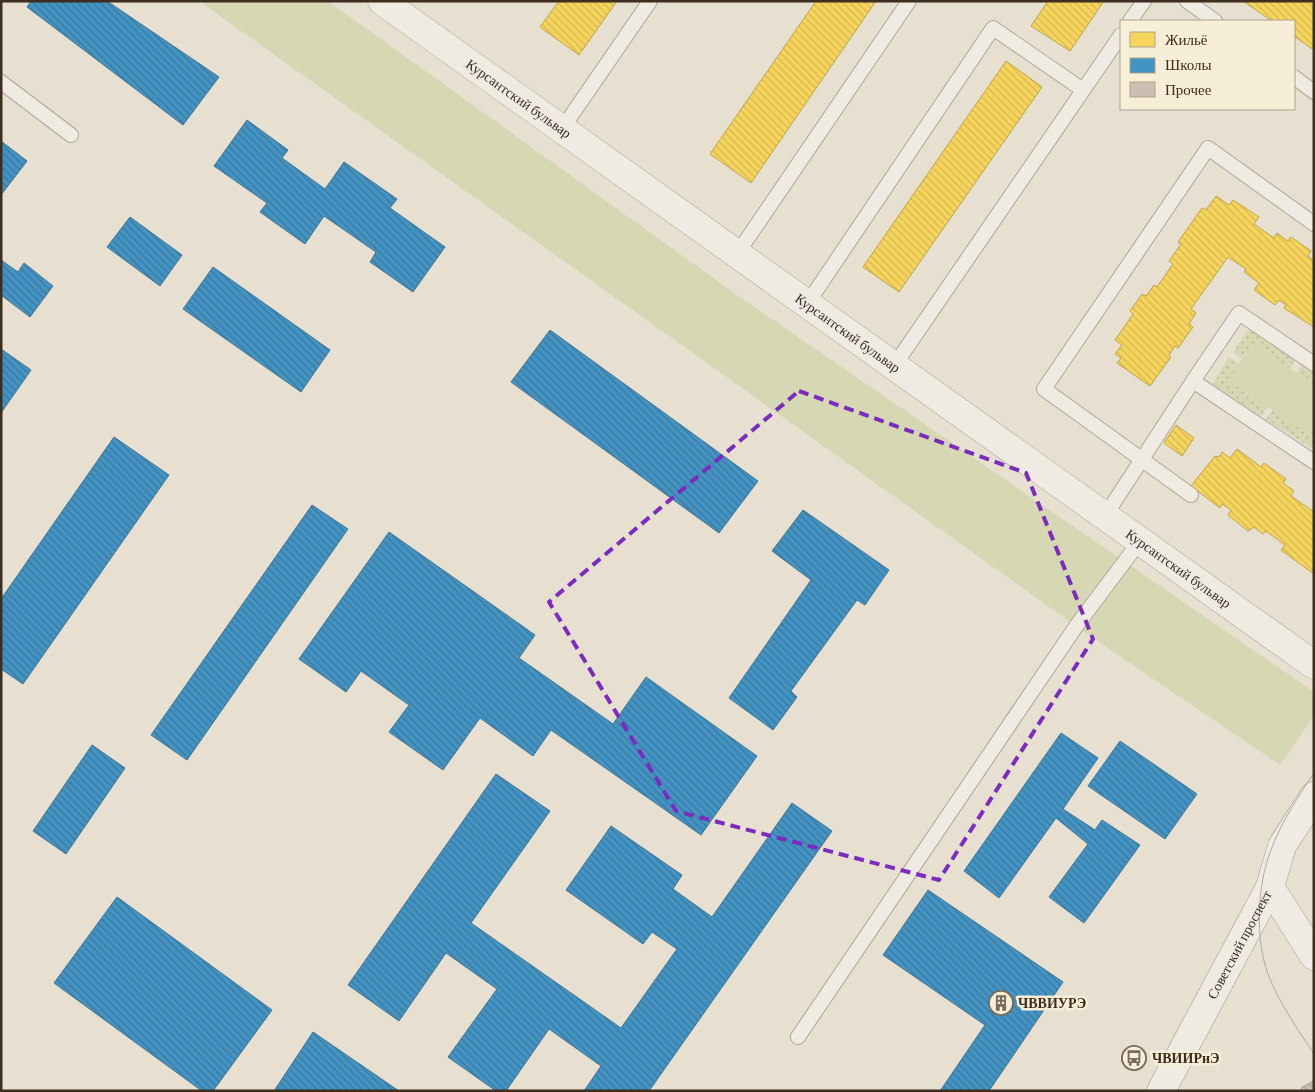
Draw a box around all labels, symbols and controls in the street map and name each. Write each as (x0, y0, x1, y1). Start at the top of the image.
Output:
legend (1120, 20, 1295, 110)
text: Жильё (1165, 32, 1208, 48)
street label: Курсантский бульвар (463, 56, 575, 141)
text: Школы (1165, 57, 1212, 73)
text: Прочее (1165, 82, 1212, 98)
street label: Курсантский бульвар (792, 290, 904, 376)
street label: Курсантский бульвар (1123, 526, 1234, 611)
street label: Советский проспект (1204, 888, 1275, 1002)
building icon: ЧВВИУРЭ (988, 990, 1014, 1016)
place label: ЧВВИУРЭ (1018, 995, 1086, 1011)
bus stop icon: ЧВИИРиЭ (1121, 1045, 1147, 1071)
place label: ЧВИИРиЭ (1152, 1050, 1220, 1066)

